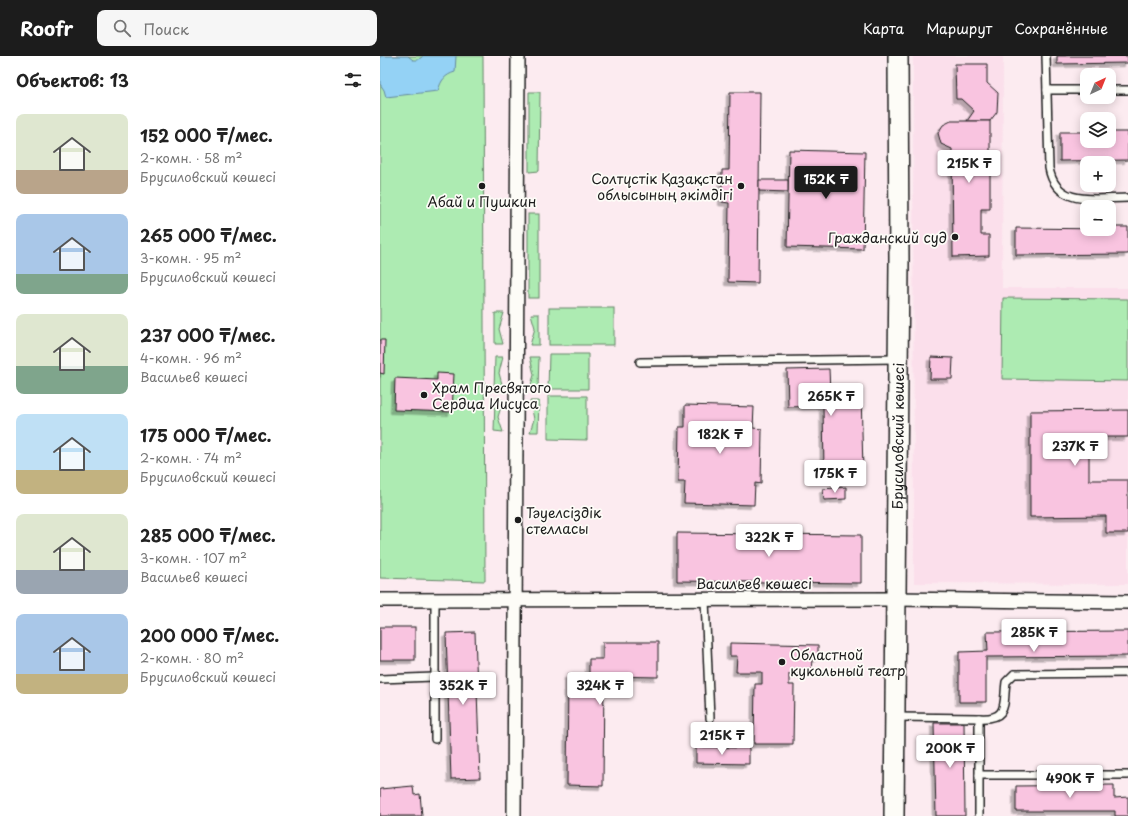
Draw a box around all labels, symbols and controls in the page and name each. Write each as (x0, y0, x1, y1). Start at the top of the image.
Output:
search box (97, 10, 377, 46)
text: Roofr (20, 14, 73, 42)
icon: search (111, 17, 133, 39)
text: Поиск (143, 17, 189, 40)
text: Карта (863, 18, 904, 39)
text: Маршрут (926, 18, 992, 39)
text: Сохранённые (1014, 18, 1108, 39)
text: Объектов: 13 (16, 67, 129, 93)
north arrow (1080, 68, 1116, 104)
map controls (1080, 68, 1116, 236)
icon: filters (342, 69, 364, 91)
button: layers (1080, 112, 1116, 148)
text: 152 000 ₸/мес. (140, 122, 273, 148)
icon: home (48, 130, 96, 178)
text: 2-комн. · 58 m² (140, 148, 242, 167)
pin: 215K ₸ (936, 150, 1002, 184)
text: 215K ₸ (946, 153, 992, 172)
button: + (1080, 156, 1116, 192)
pin: 152K ₸ (793, 166, 859, 200)
text: Брусиловский көшесі (140, 167, 276, 186)
place label: Солтүстік Қазақстан облысының әкімдігі (591, 168, 733, 205)
text: 152K ₸ (803, 169, 849, 188)
marker: Абай и Пушкин (477, 181, 487, 191)
marker: Солтүстік Қазақстан облысының әкімдігі (736, 181, 746, 191)
place label: Абай и Пушкин (428, 191, 536, 212)
button: − (1080, 200, 1116, 236)
text: 265 000 ₸/мес. (140, 222, 277, 248)
place label: Гражданский суд (828, 227, 947, 248)
icon: home (48, 230, 96, 278)
marker: Гражданский суд (950, 232, 960, 242)
text: 3-комн. · 95 m² (140, 248, 241, 267)
text: Брусиловский көшесі (140, 267, 276, 286)
text: 237 000 ₸/мес. (140, 322, 275, 348)
icon: home (48, 330, 96, 378)
text: 4-комн. · 96 m² (140, 348, 242, 367)
street label: Брусиловский көшесі (886, 363, 909, 509)
text: Васильев көшесі (140, 367, 248, 386)
place label: Храм Пресвятого Сердца Иисуса (432, 377, 551, 414)
pin: 265K ₸ (798, 383, 864, 417)
text: 265K ₸ (807, 386, 855, 405)
marker: Храм Пресвятого Сердца Иисуса (419, 390, 429, 400)
pin: 182K ₸ (687, 421, 753, 455)
text: 175 000 ₸/мес. (140, 422, 271, 448)
text: 182K ₸ (697, 424, 743, 443)
icon: home (48, 430, 96, 478)
pin: 237K ₸ (1042, 433, 1108, 467)
text: 237K ₸ (1052, 436, 1098, 455)
text: 2-комн. · 74 m² (140, 448, 242, 467)
pin: 175K ₸ (802, 460, 868, 494)
text: 175K ₸ (813, 463, 857, 482)
text: Брусиловский көшесі (140, 467, 276, 486)
place label: Тәуелсіздік стелласы (526, 502, 602, 539)
marker: Тәуелсіздік стелласы (513, 515, 523, 525)
text: 285 000 ₸/мес. (140, 522, 276, 548)
pin: 322K ₸ (736, 524, 802, 558)
text: 322K ₸ (745, 527, 793, 546)
icon: home (48, 530, 96, 578)
text: 3-комн. · 107 m² (140, 548, 247, 567)
text: Васильев көшесі (140, 567, 248, 586)
street label: Васильев көшесі (696, 573, 812, 594)
pin: 285K ₸ (1001, 619, 1067, 653)
text: 200 000 ₸/мес. (140, 622, 279, 648)
text: 285K ₸ (1010, 622, 1058, 641)
icon: home (48, 630, 96, 678)
place label: Областной кукольный театр (790, 644, 905, 681)
text: 2-комн. · 80 m² (140, 648, 244, 667)
marker: Областной кукольный театр (777, 657, 787, 667)
text: Брусиловский көшесі (140, 667, 276, 686)
pin: 352K ₸ (430, 672, 496, 706)
pin: 324K ₸ (567, 672, 633, 706)
text: 352K ₸ (439, 675, 487, 694)
text: 324K ₸ (576, 675, 624, 694)
pin: 215K ₸ (689, 722, 755, 756)
text: 215K ₸ (699, 725, 745, 744)
pin: 200K ₸ (917, 735, 983, 769)
text: 200K ₸ (925, 738, 975, 757)
pin: 490K ₸ (1037, 765, 1103, 799)
text: 490K ₸ (1046, 768, 1094, 787)

